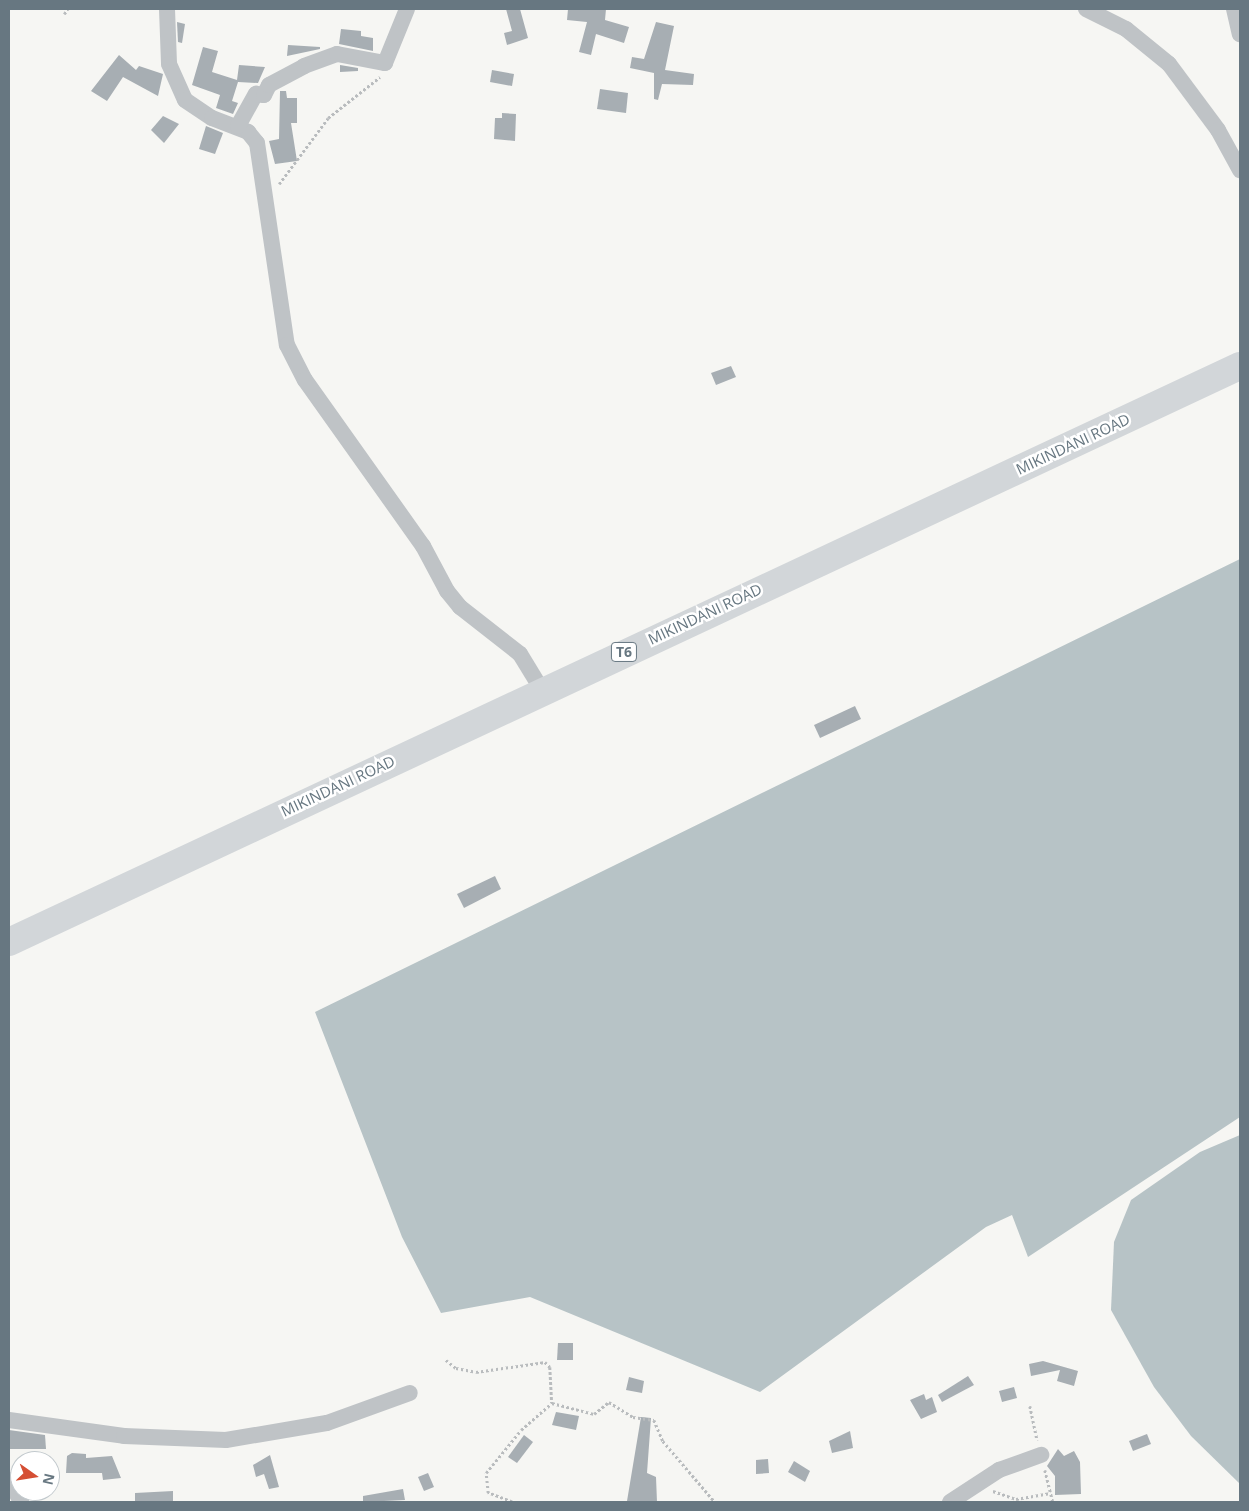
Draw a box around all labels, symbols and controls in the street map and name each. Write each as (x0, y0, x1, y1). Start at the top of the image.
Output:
street label: MIKINDANI ROAD (1013, 410, 1133, 478)
street label: MIKINDANI ROAD (645, 580, 765, 648)
road number: T6 (610, 640, 638, 664)
street label: MIKINDANI ROAD (278, 752, 398, 820)
north arrow (10, 1451, 60, 1501)
text: N (39, 1472, 60, 1487)

